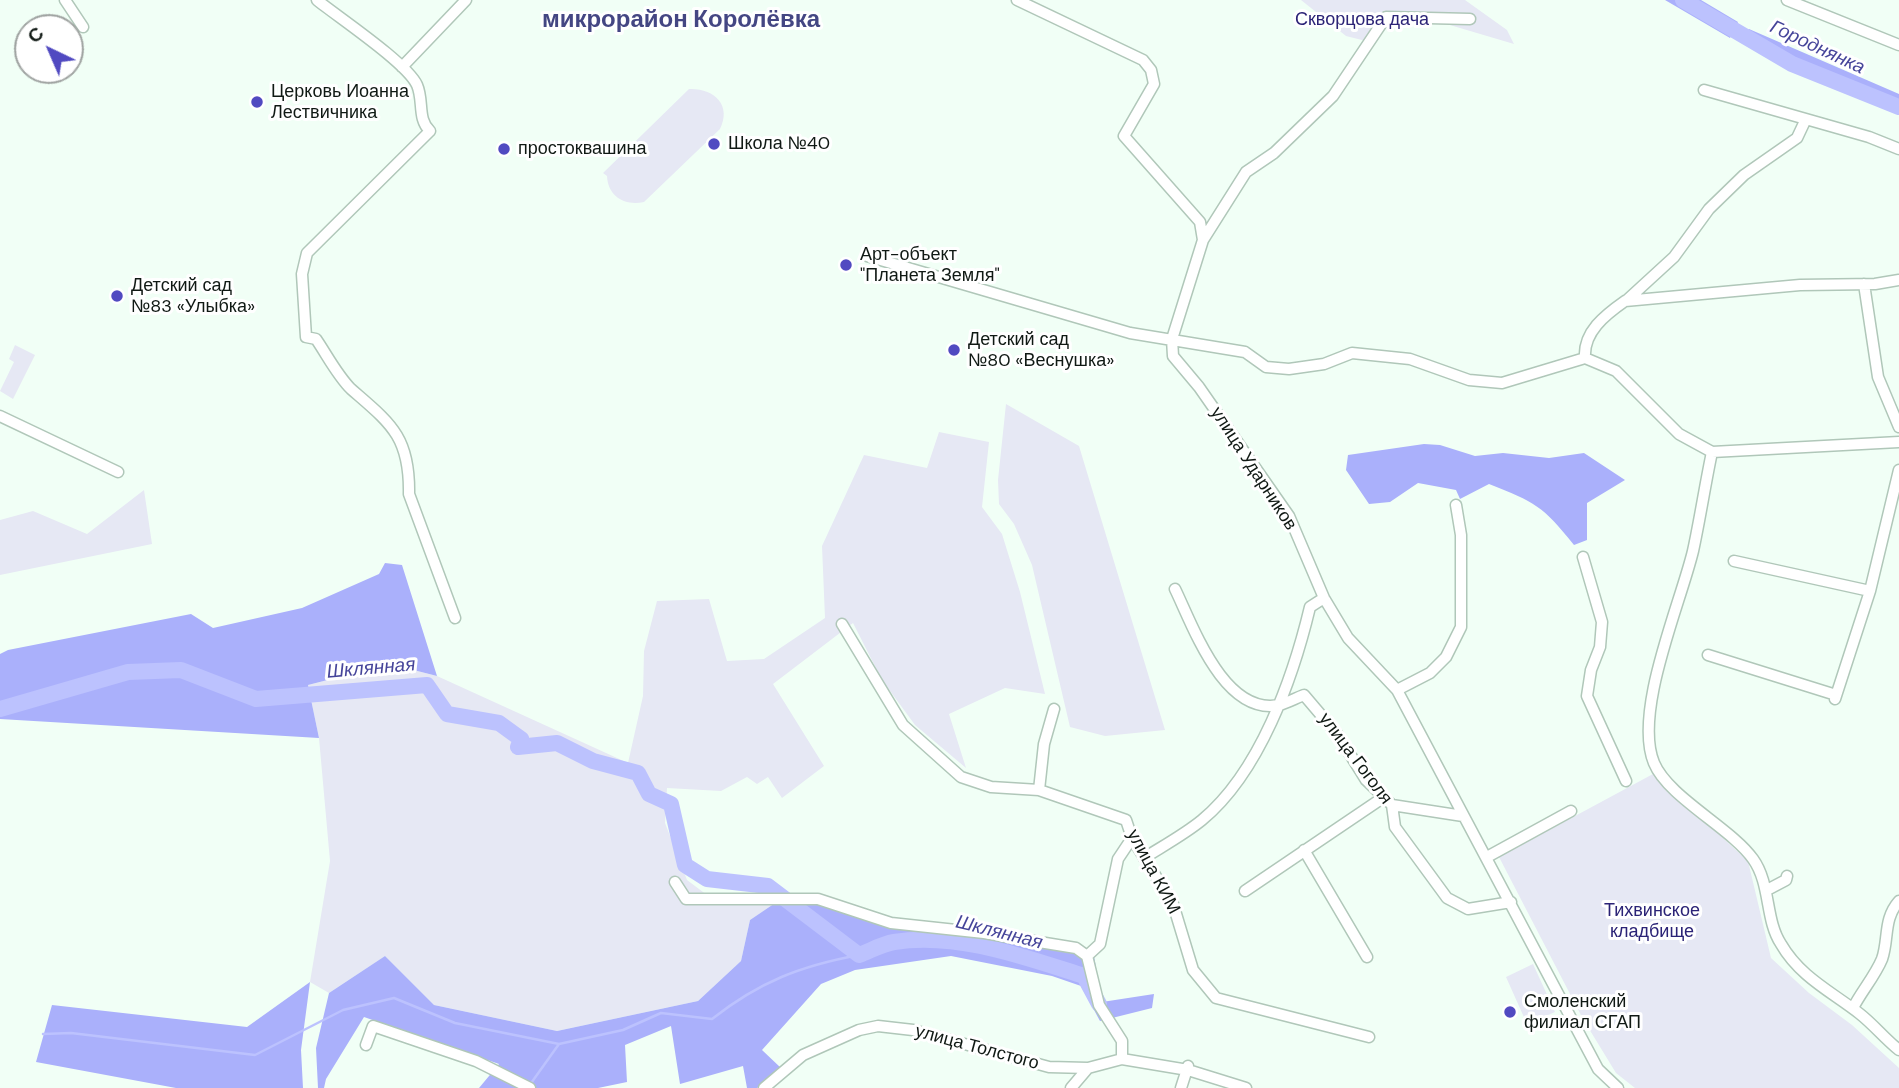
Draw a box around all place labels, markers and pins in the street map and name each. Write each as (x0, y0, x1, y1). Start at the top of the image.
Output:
place label: Церковь Иоанна Лествичника (271, 81, 409, 124)
marker: Церковь Иоанна Лествичника (249, 94, 265, 110)
place label: Школа №40 (728, 133, 830, 155)
marker: Школа №40 (706, 136, 722, 152)
place label: простоквашина (518, 138, 647, 160)
marker: простоквашина (496, 141, 512, 157)
place label: Арт-объект "Планета Земля" (860, 244, 1000, 286)
marker: Арт-объект "Планета Земля" (838, 257, 854, 273)
place label: Детский сад №83 «Улыбка» (131, 275, 255, 318)
marker: Детский сад №83 «Улыбка» (109, 288, 125, 304)
place label: Детский сад №80 «Веснушка» (968, 329, 1114, 372)
marker: Детский сад №80 «Веснушка» (946, 342, 962, 358)
place label: Смоленский филиал СГАП (1524, 991, 1641, 1034)
marker: Смоленский филиал СГАП (1502, 1004, 1518, 1020)

